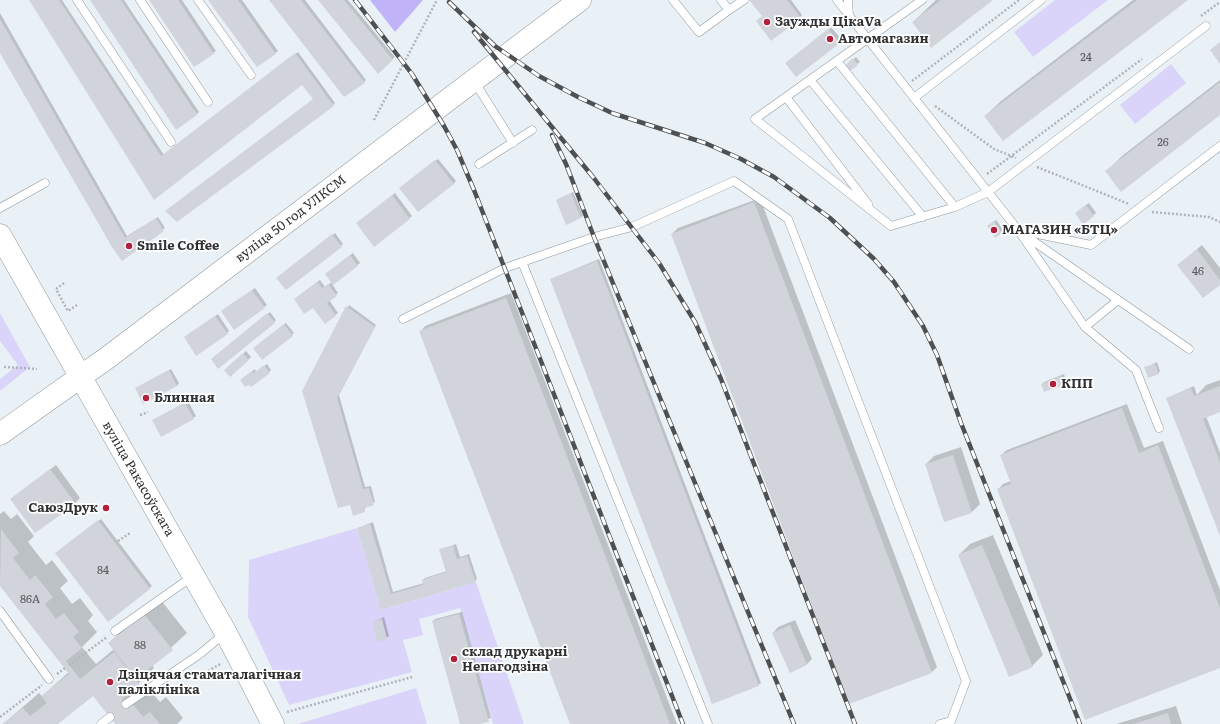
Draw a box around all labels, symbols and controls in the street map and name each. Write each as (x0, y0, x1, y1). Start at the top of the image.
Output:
place label: Заужды ЦікаVа (775, 14, 882, 30)
marker: Заужды ЦікаVа (762, 17, 772, 27)
place label: Автомагазин (838, 31, 929, 47)
marker: Автомагазин (825, 34, 835, 44)
house number: 24 (1080, 51, 1092, 65)
house number: 26 (1157, 136, 1169, 150)
street label: вуліца 50 год УЛКСМ (232, 172, 350, 266)
place label: МАГАЗИН «БТЦ» (1002, 222, 1118, 238)
marker: МАГАЗИН «БТЦ» (989, 225, 999, 235)
place label: Smile Coffee (137, 238, 219, 254)
marker: Smile Coffee (124, 241, 134, 251)
house number: 46 (1192, 265, 1204, 279)
place label: КПП (1061, 376, 1093, 392)
marker: КПП (1048, 379, 1058, 389)
place label: Блинная (154, 390, 215, 406)
marker: Блинная (141, 393, 151, 403)
street label: вуліца Ракасоўскага (99, 419, 177, 539)
place label: СаюзДрук (28, 500, 98, 516)
marker: СаюзДрук (101, 503, 111, 513)
house number: 84 (97, 564, 109, 578)
house number: 86А (20, 593, 40, 607)
house number: 88 (134, 639, 146, 653)
place label: склад друкарні Непагодзіна (462, 644, 568, 675)
marker: склад друкарні Непагодзіна (449, 654, 459, 664)
place label: Дзіцячая стаматалагічная паліклініка (118, 667, 301, 698)
marker: Дзіцячая стаматалагічная паліклініка (105, 677, 115, 687)

